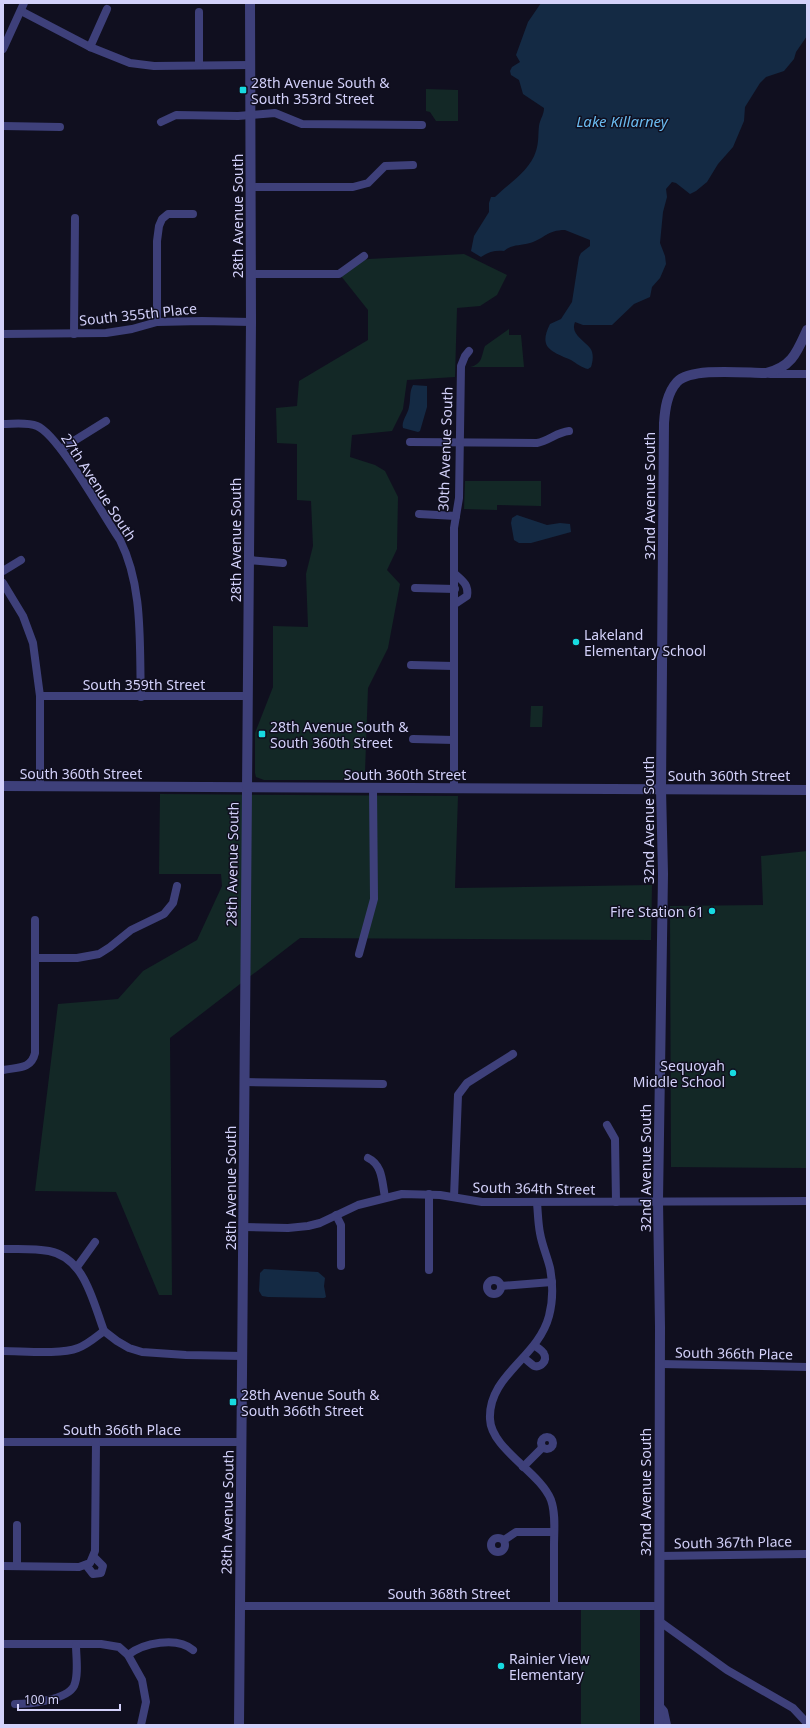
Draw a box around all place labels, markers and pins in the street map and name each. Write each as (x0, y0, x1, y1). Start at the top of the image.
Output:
place label: 28th Avenue South & South 353rd Street (251, 73, 390, 108)
marker: 28th Avenue South & South 353rd Street (238, 85, 248, 95)
place label: Lakeland Elementary School (584, 625, 706, 660)
marker: Lakeland Elementary School (571, 637, 581, 647)
place label: 28th Avenue South & South 360th Street (270, 717, 409, 752)
marker: 28th Avenue South & South 360th Street (257, 729, 267, 739)
place label: Fire Station 61 (610, 902, 704, 921)
marker: Fire Station 61 (707, 906, 717, 916)
place label: Sequoyah Middle School (633, 1056, 725, 1091)
marker: Sequoyah Middle School (728, 1068, 738, 1078)
place label: 28th Avenue South & South 366th Street (241, 1385, 380, 1420)
marker: 28th Avenue South & South 366th Street (228, 1397, 238, 1407)
place label: Rainier View Elementary (509, 1649, 589, 1684)
marker: Rainier View Elementary (496, 1661, 506, 1671)

